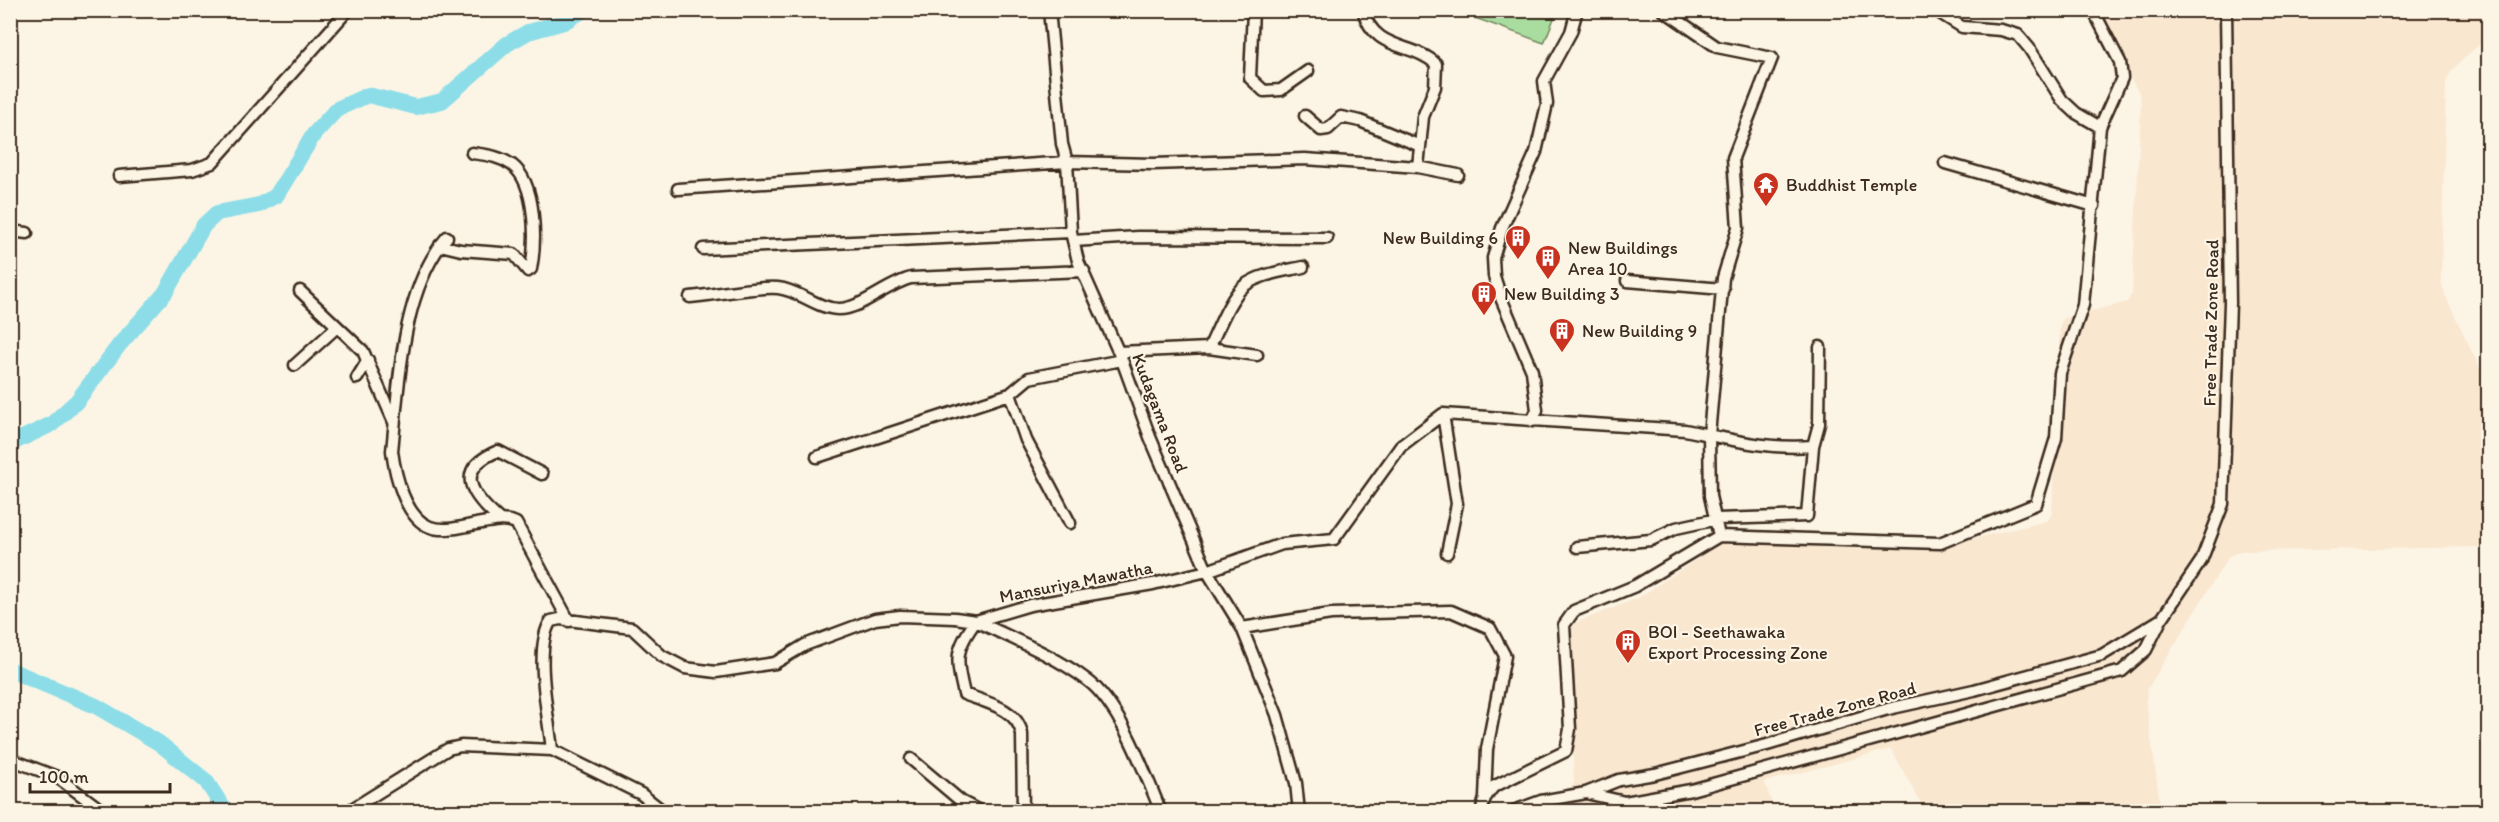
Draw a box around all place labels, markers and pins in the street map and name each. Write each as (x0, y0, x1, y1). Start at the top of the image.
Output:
temple icon: Buddhist Temple (1751, 170, 1781, 208)
place label: Buddhist Temple (1786, 174, 1917, 196)
building icon: New Building 6 (1503, 223, 1533, 261)
place label: New Building 6 (1383, 227, 1498, 249)
place label: New Buildings Area 10 (1568, 237, 1678, 280)
building icon: New Buildings Area 10 (1533, 243, 1563, 281)
building icon: New Building 3 (1469, 279, 1499, 317)
place label: New Building 3 (1504, 283, 1620, 305)
building icon: New Building 9 (1547, 316, 1577, 354)
place label: New Building 9 (1582, 320, 1697, 342)
place label: BOI - Seethawaka Export Processing Zone (1648, 621, 1828, 664)
building icon: BOI - Seethawaka Export Processing Zone (1613, 627, 1643, 665)

